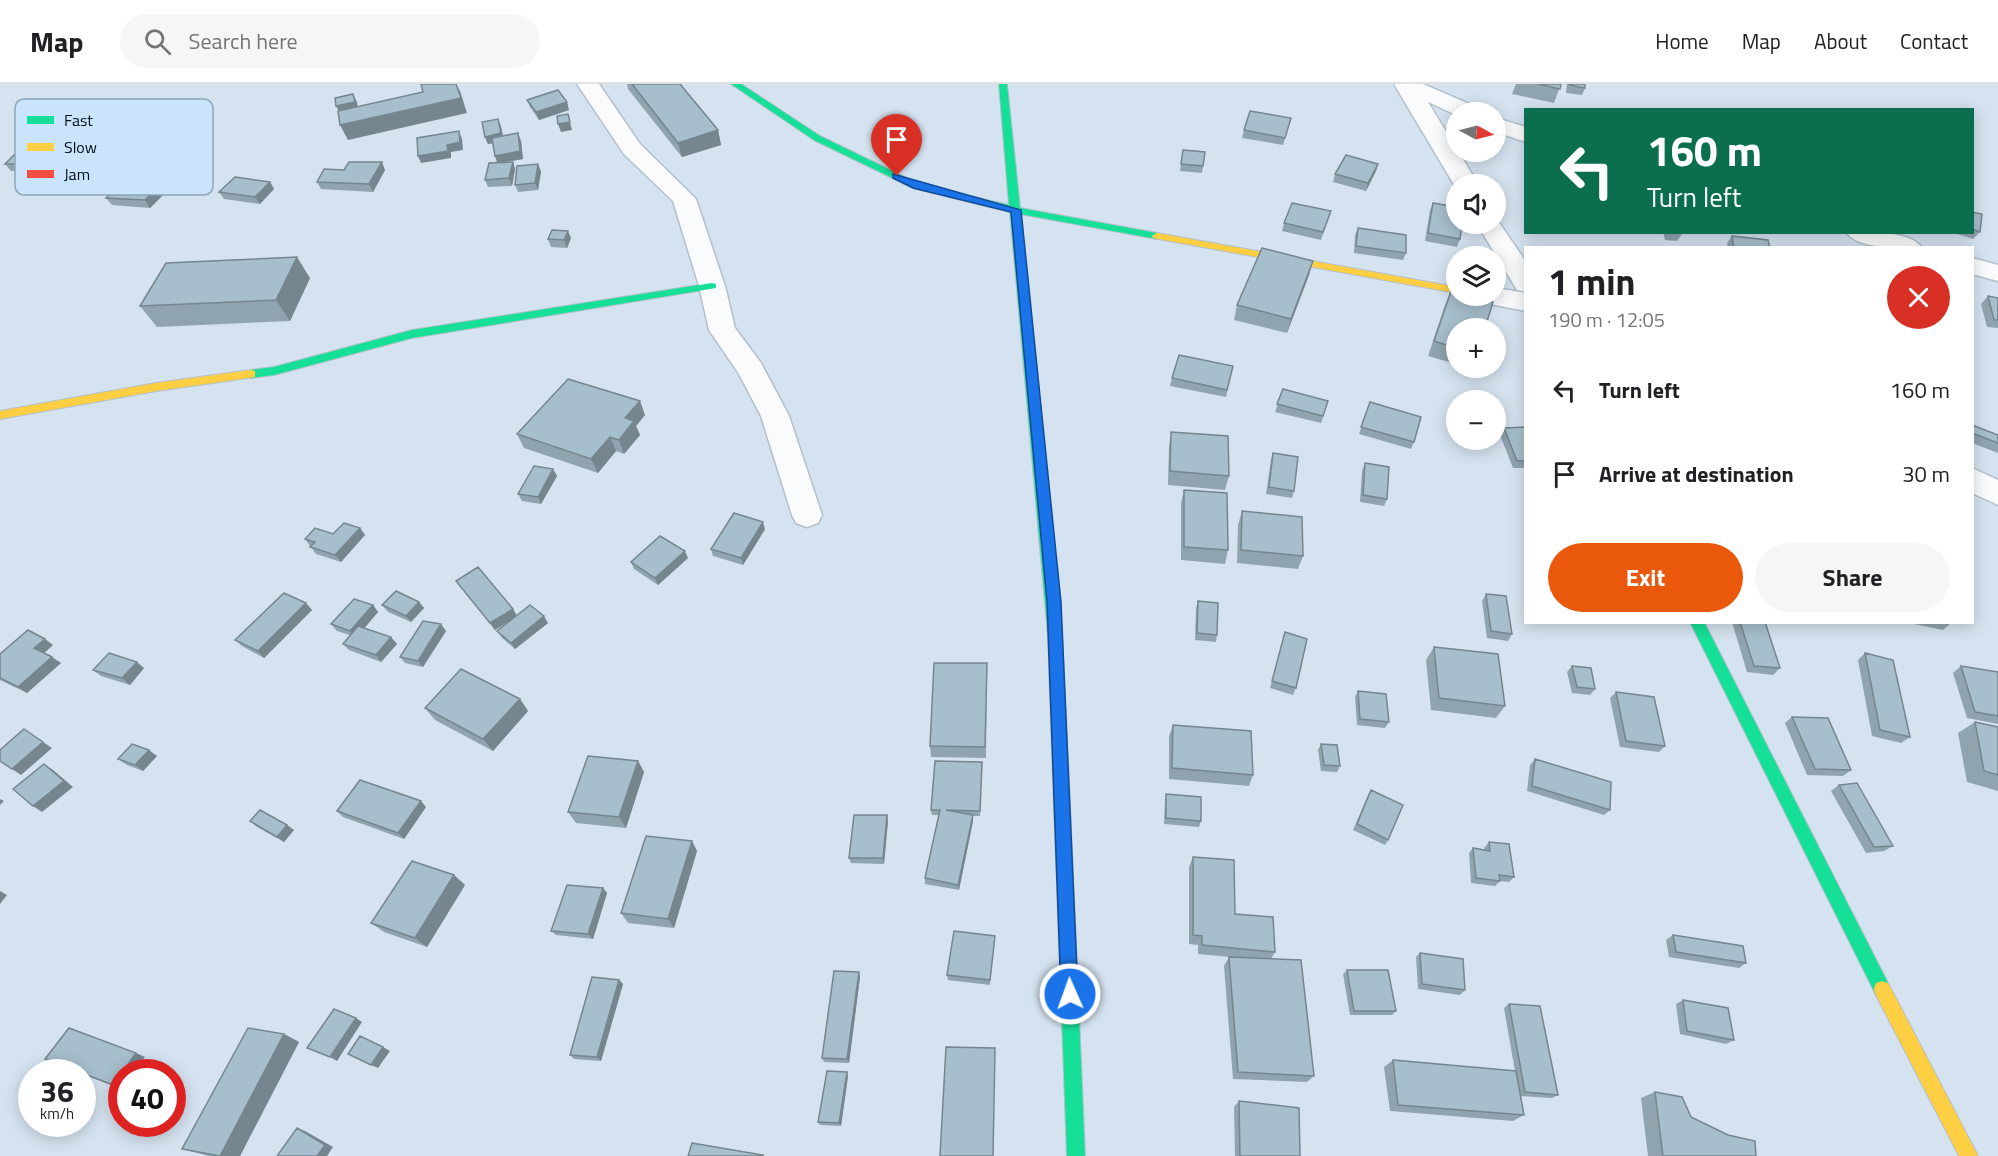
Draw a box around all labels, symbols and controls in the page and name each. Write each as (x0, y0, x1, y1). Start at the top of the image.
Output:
search box (120, 14, 540, 68)
text: Map (30, 20, 84, 63)
text: Search here (189, 24, 298, 58)
icon: search (141, 25, 174, 58)
text: Home (1655, 25, 1709, 57)
text: Map (1742, 25, 1781, 57)
text: About (1814, 25, 1867, 57)
text: Contact (1900, 25, 1968, 57)
legend (15, 99, 213, 195)
north arrow (1446, 102, 1506, 162)
map controls (1446, 102, 1506, 450)
text: Fast (64, 108, 93, 132)
pin (871, 114, 922, 176)
text: 160 m (1647, 118, 1762, 182)
icon: arrive (880, 123, 913, 156)
icon: left (1548, 132, 1626, 210)
text: Slow (64, 135, 97, 159)
text: Jam (64, 162, 90, 186)
button: sound (1446, 174, 1506, 234)
text: Turn left (1647, 176, 1741, 217)
button: layers (1446, 246, 1506, 306)
text: 1 min (1548, 254, 1635, 309)
button: close (1887, 266, 1950, 329)
text: 190 m · 12:05 (1548, 304, 1665, 335)
button: + (1446, 318, 1506, 378)
text: Turn left (1599, 373, 1680, 407)
text: 160 m (1890, 373, 1950, 407)
icon: left (1548, 374, 1581, 407)
button: − (1446, 390, 1506, 450)
text: Arrive at destination (1599, 457, 1794, 491)
text: 30 m (1902, 457, 1950, 491)
icon: arrive (1548, 458, 1581, 491)
button: Exit (1548, 543, 1743, 612)
button: Share (1755, 543, 1950, 612)
position arrow (1038, 962, 1102, 1026)
speed limit sign: 40 (108, 1059, 186, 1137)
text: 36 (40, 1068, 74, 1114)
text: km/h (40, 1102, 74, 1125)

